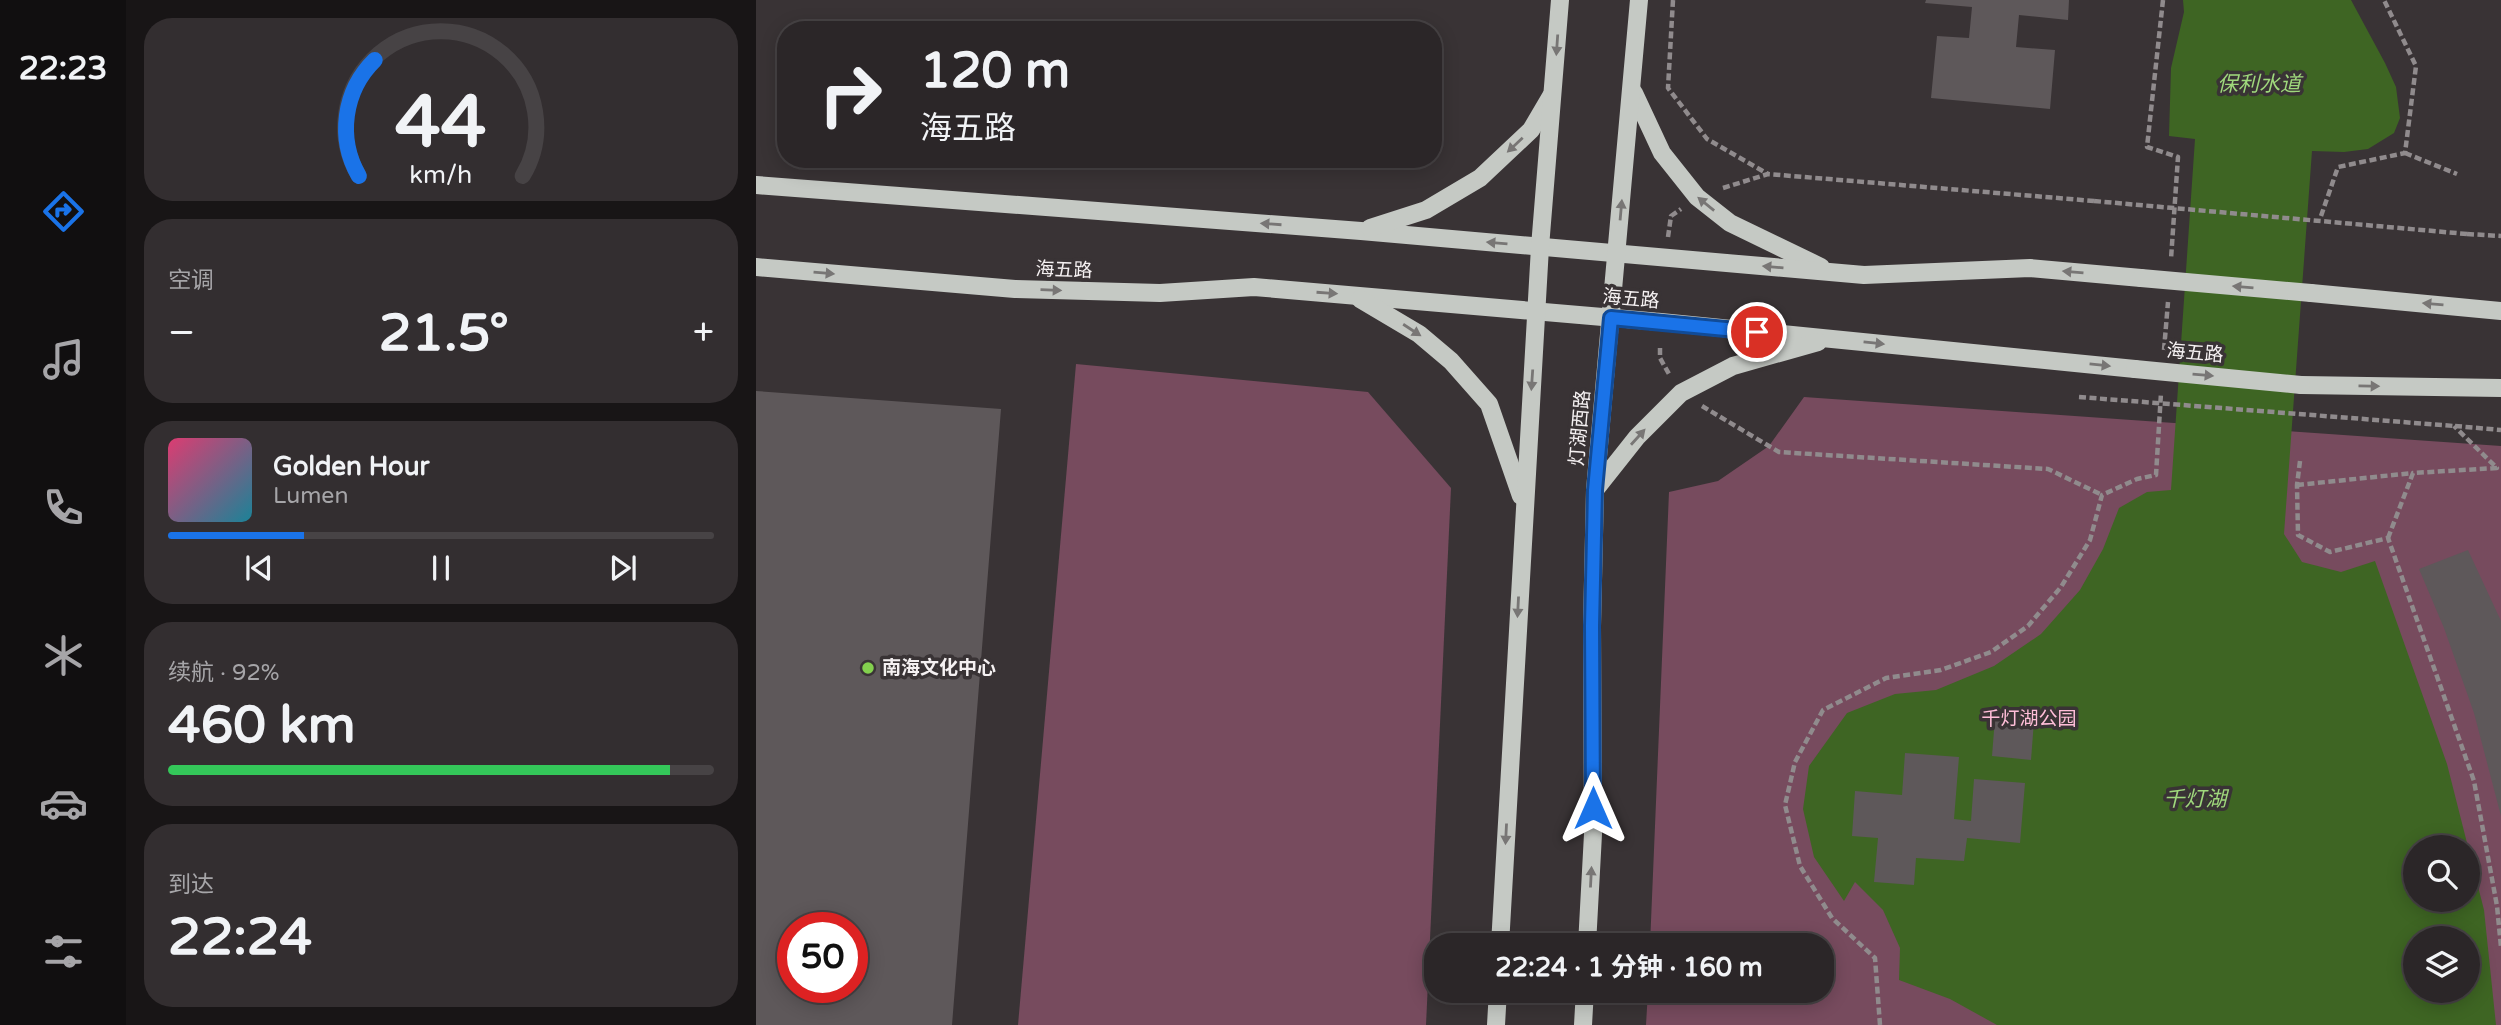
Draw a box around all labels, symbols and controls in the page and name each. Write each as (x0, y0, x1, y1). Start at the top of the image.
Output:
one-way arrow (1551, 34, 1562, 56)
text: 120 m (920, 42, 1070, 101)
icon: right (805, 49, 896, 140)
text: 22:23 (19, 50, 107, 88)
water label: 保利水道 (2217, 72, 2304, 97)
text: 44 (395, 79, 487, 167)
text: 海五路 (920, 110, 1016, 148)
one-way arrow (1506, 137, 1524, 153)
text: km/h (410, 160, 472, 190)
icon: directions (39, 187, 88, 236)
one-way arrow (1698, 197, 1716, 212)
one-way arrow (1616, 198, 1627, 220)
one-way arrow (1260, 218, 1282, 229)
one-way arrow (1486, 237, 1508, 248)
street label: 海五路 (1035, 258, 1093, 282)
one-way arrow (1762, 261, 1784, 272)
one-way arrow (2062, 266, 2084, 277)
text: 空调 (168, 267, 214, 295)
one-way arrow (813, 268, 835, 279)
one-way arrow (2231, 281, 2253, 292)
one-way arrow (1040, 284, 1062, 296)
street label: 海五路 (1602, 286, 1660, 312)
one-way arrow (1316, 288, 1338, 299)
one-way arrow (2422, 299, 2444, 310)
text: 21.5° (379, 302, 509, 365)
pin (1727, 302, 1787, 362)
text: − (168, 310, 195, 356)
text: + (693, 310, 714, 356)
icon: arrive (1738, 313, 1776, 351)
one-way arrow (1402, 324, 1422, 337)
icon: music (39, 335, 88, 384)
one-way arrow (1863, 338, 1885, 349)
street label: 海五路 (2166, 340, 2224, 366)
one-way arrow (2089, 360, 2111, 371)
one-way arrow (1527, 369, 1538, 391)
one-way arrow (2192, 370, 2214, 381)
one-way arrow (2358, 380, 2380, 392)
street label: 灯湖西路 (1566, 389, 1594, 467)
one-way arrow (1630, 428, 1646, 446)
text: Golden Hour (273, 451, 430, 482)
text: Lumen (273, 482, 348, 510)
icon: phone (39, 483, 88, 532)
icon: previous (240, 549, 278, 587)
icon: pause (422, 549, 460, 587)
icon: next (604, 549, 642, 587)
one-way arrow (1512, 596, 1523, 618)
icon: climate (39, 631, 88, 680)
place label: 南海文化中心 (882, 657, 996, 679)
text: 续航 · 92% (168, 659, 280, 687)
marker: 南海文化中心 (860, 660, 876, 676)
text: 460 km (168, 694, 356, 757)
park label: 千灯湖公园 (1981, 708, 2077, 730)
position arrow (1556, 771, 1630, 845)
icon: car (39, 779, 88, 828)
water label: 千灯湖 (2164, 787, 2229, 812)
one-way arrow (1500, 823, 1511, 845)
map controls (2403, 835, 2480, 1003)
button: search (2403, 835, 2480, 912)
one-way arrow (1585, 866, 1596, 888)
text: 到达 (168, 871, 214, 899)
text: 22:24 (168, 906, 312, 969)
speed limit sign: 50 (777, 912, 868, 1003)
button: layers (2403, 926, 2480, 1003)
icon: filters (39, 927, 88, 976)
text: 22:24 · 1 分钟 · 160 m (1495, 952, 1763, 983)

